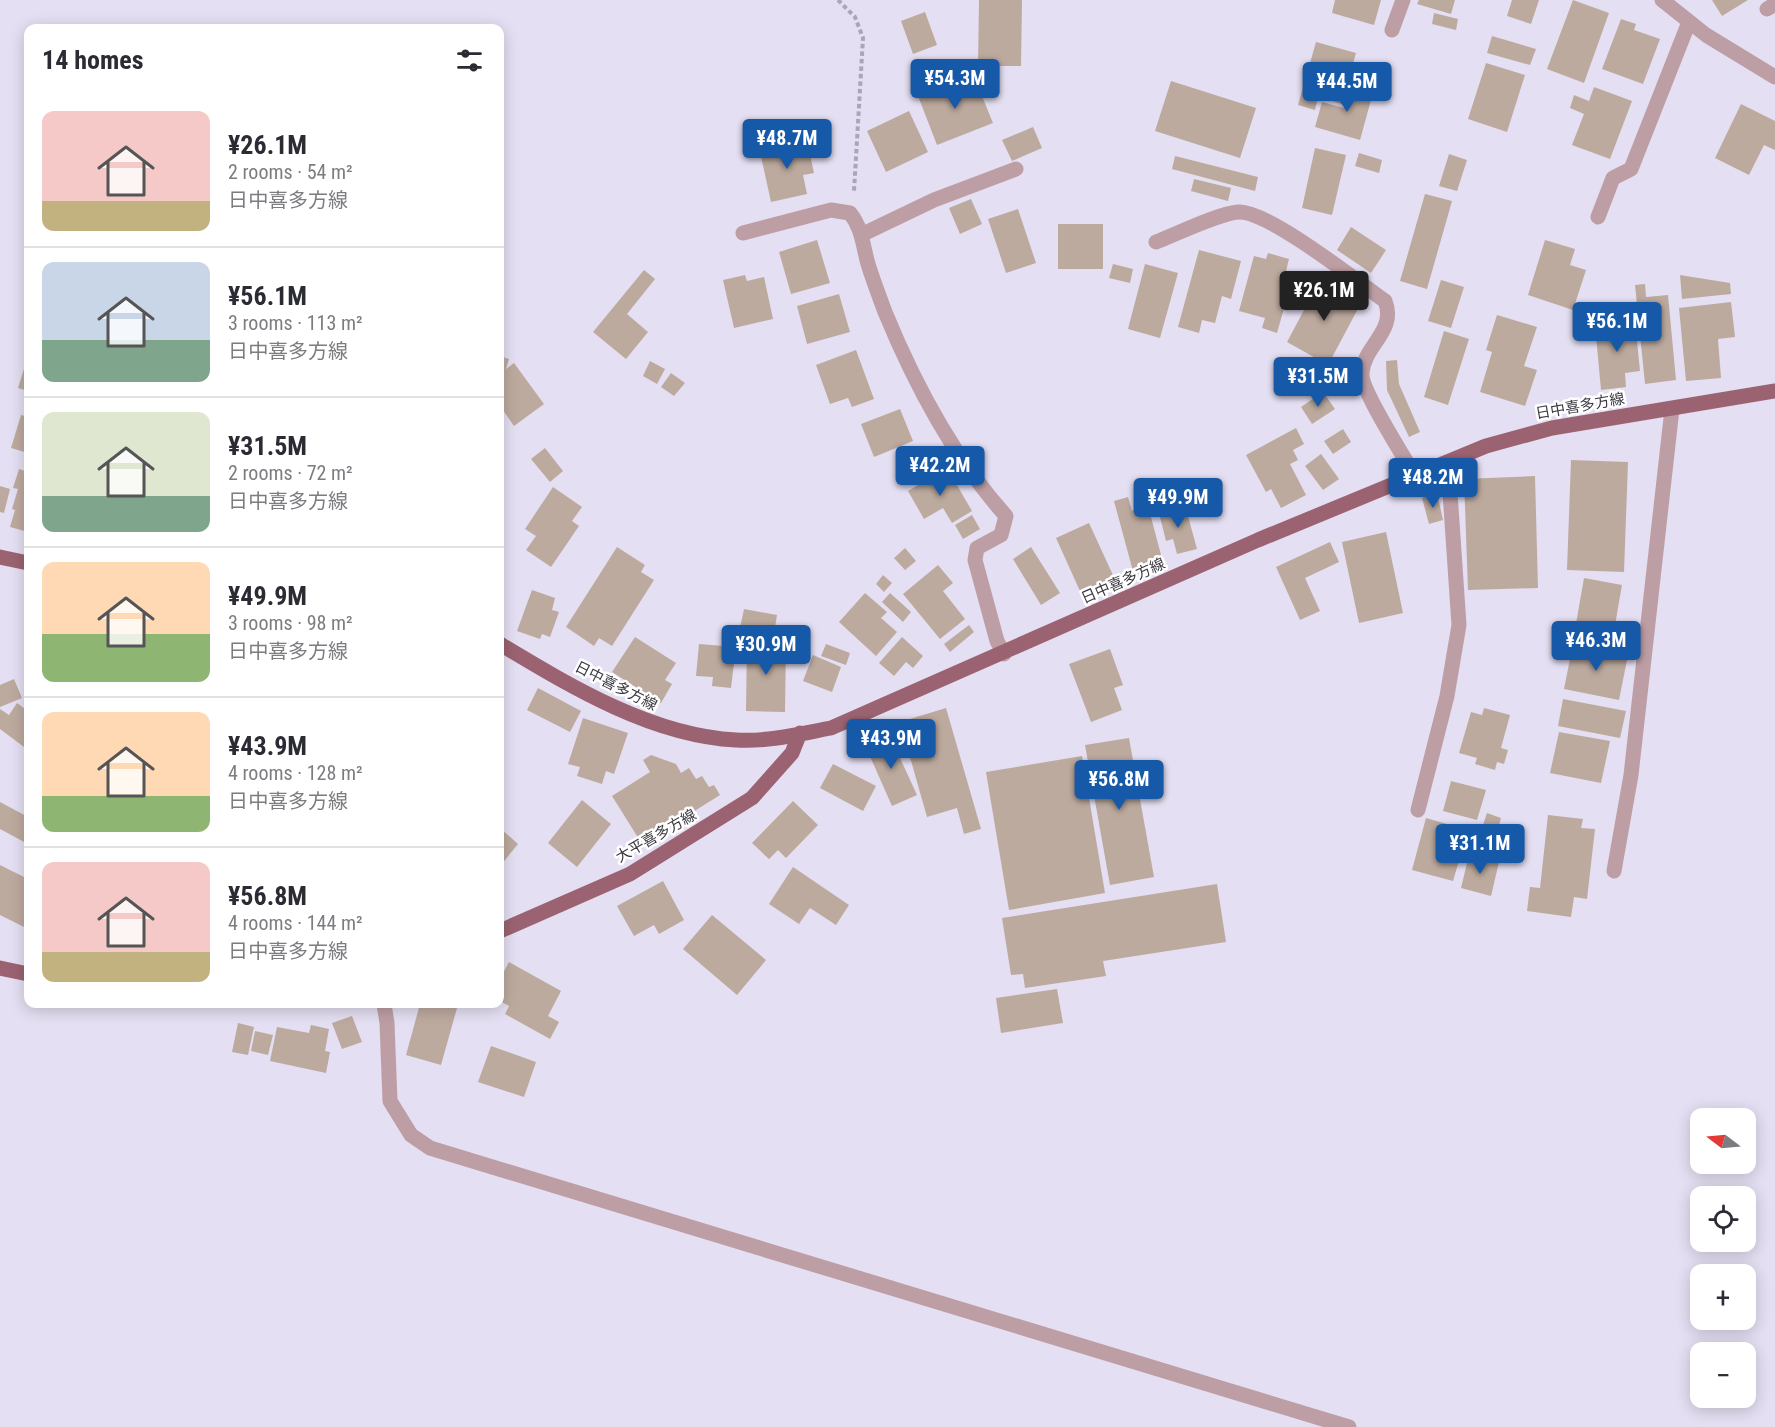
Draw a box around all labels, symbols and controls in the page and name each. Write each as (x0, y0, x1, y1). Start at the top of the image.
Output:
icon: filters (453, 44, 486, 77)
text: 14 homes (42, 45, 144, 75)
pin: ¥54.3M (906, 59, 1004, 110)
pin: ¥44.5M (1298, 62, 1396, 113)
text: ¥54.3M (925, 66, 985, 90)
text: ¥44.5M (1317, 69, 1377, 93)
pin: ¥48.7M (738, 119, 836, 170)
text: ¥48.7M (757, 126, 817, 150)
text: ¥26.1M (228, 130, 307, 160)
icon: home (90, 135, 162, 207)
text: 2 rooms · 54 m² (228, 160, 353, 184)
text: 日中喜多方線 (228, 188, 348, 212)
pin: ¥26.1M (1275, 271, 1373, 322)
text: ¥26.1M (1294, 278, 1354, 302)
text: ¥56.1M (228, 281, 307, 311)
icon: home (90, 286, 162, 358)
pin: ¥56.1M (1568, 302, 1666, 353)
text: ¥56.1M (1587, 309, 1647, 333)
text: 3 rooms · 113 m² (228, 311, 363, 335)
text: 日中喜多方線 (228, 339, 348, 363)
pin: ¥31.5M (1269, 357, 1367, 408)
text: ¥31.5M (1288, 364, 1348, 388)
street label: 日中喜多方線 (1534, 389, 1626, 423)
text: ¥31.5M (228, 431, 307, 461)
icon: home (90, 436, 162, 508)
pin: ¥42.2M (891, 446, 989, 497)
text: ¥42.2M (910, 453, 970, 477)
pin: ¥48.2M (1384, 458, 1482, 509)
text: 2 rooms · 72 m² (228, 461, 353, 485)
text: ¥48.2M (1403, 465, 1463, 489)
pin: ¥49.9M (1129, 478, 1227, 529)
text: ¥49.9M (1148, 485, 1208, 509)
text: 日中喜多方線 (228, 489, 348, 513)
street label: 日中喜多方線 (1078, 554, 1168, 608)
text: ¥49.9M (228, 581, 307, 611)
icon: home (90, 586, 162, 658)
text: 3 rooms · 98 m² (228, 611, 353, 635)
pin: ¥46.3M (1547, 621, 1645, 672)
pin: ¥30.9M (717, 625, 815, 676)
text: ¥46.3M (1566, 628, 1626, 652)
text: ¥30.9M (736, 632, 796, 656)
text: 日中喜多方線 (228, 639, 348, 663)
street label: 日中喜多方線 (572, 658, 660, 714)
pin: ¥43.9M (842, 719, 940, 770)
text: ¥43.9M (861, 726, 921, 750)
text: ¥43.9M (228, 731, 307, 761)
icon: home (90, 736, 162, 808)
pin: ¥56.8M (1070, 760, 1168, 811)
text: 4 rooms · 128 m² (228, 761, 363, 785)
text: ¥56.8M (1089, 767, 1149, 791)
text: 日中喜多方線 (228, 789, 348, 813)
street label: 大平喜多方線 (613, 806, 699, 866)
pin: ¥31.1M (1431, 824, 1529, 875)
text: ¥31.1M (1450, 831, 1510, 855)
text: ¥56.8M (228, 881, 307, 911)
icon: home (90, 886, 162, 958)
text: 4 rooms · 144 m² (228, 911, 363, 935)
text: 日中喜多方線 (228, 939, 348, 963)
north arrow (1690, 1108, 1756, 1174)
map controls (1690, 1108, 1756, 1408)
button: locate (1690, 1186, 1756, 1252)
button: + (1690, 1264, 1756, 1330)
button: − (1690, 1342, 1756, 1408)

